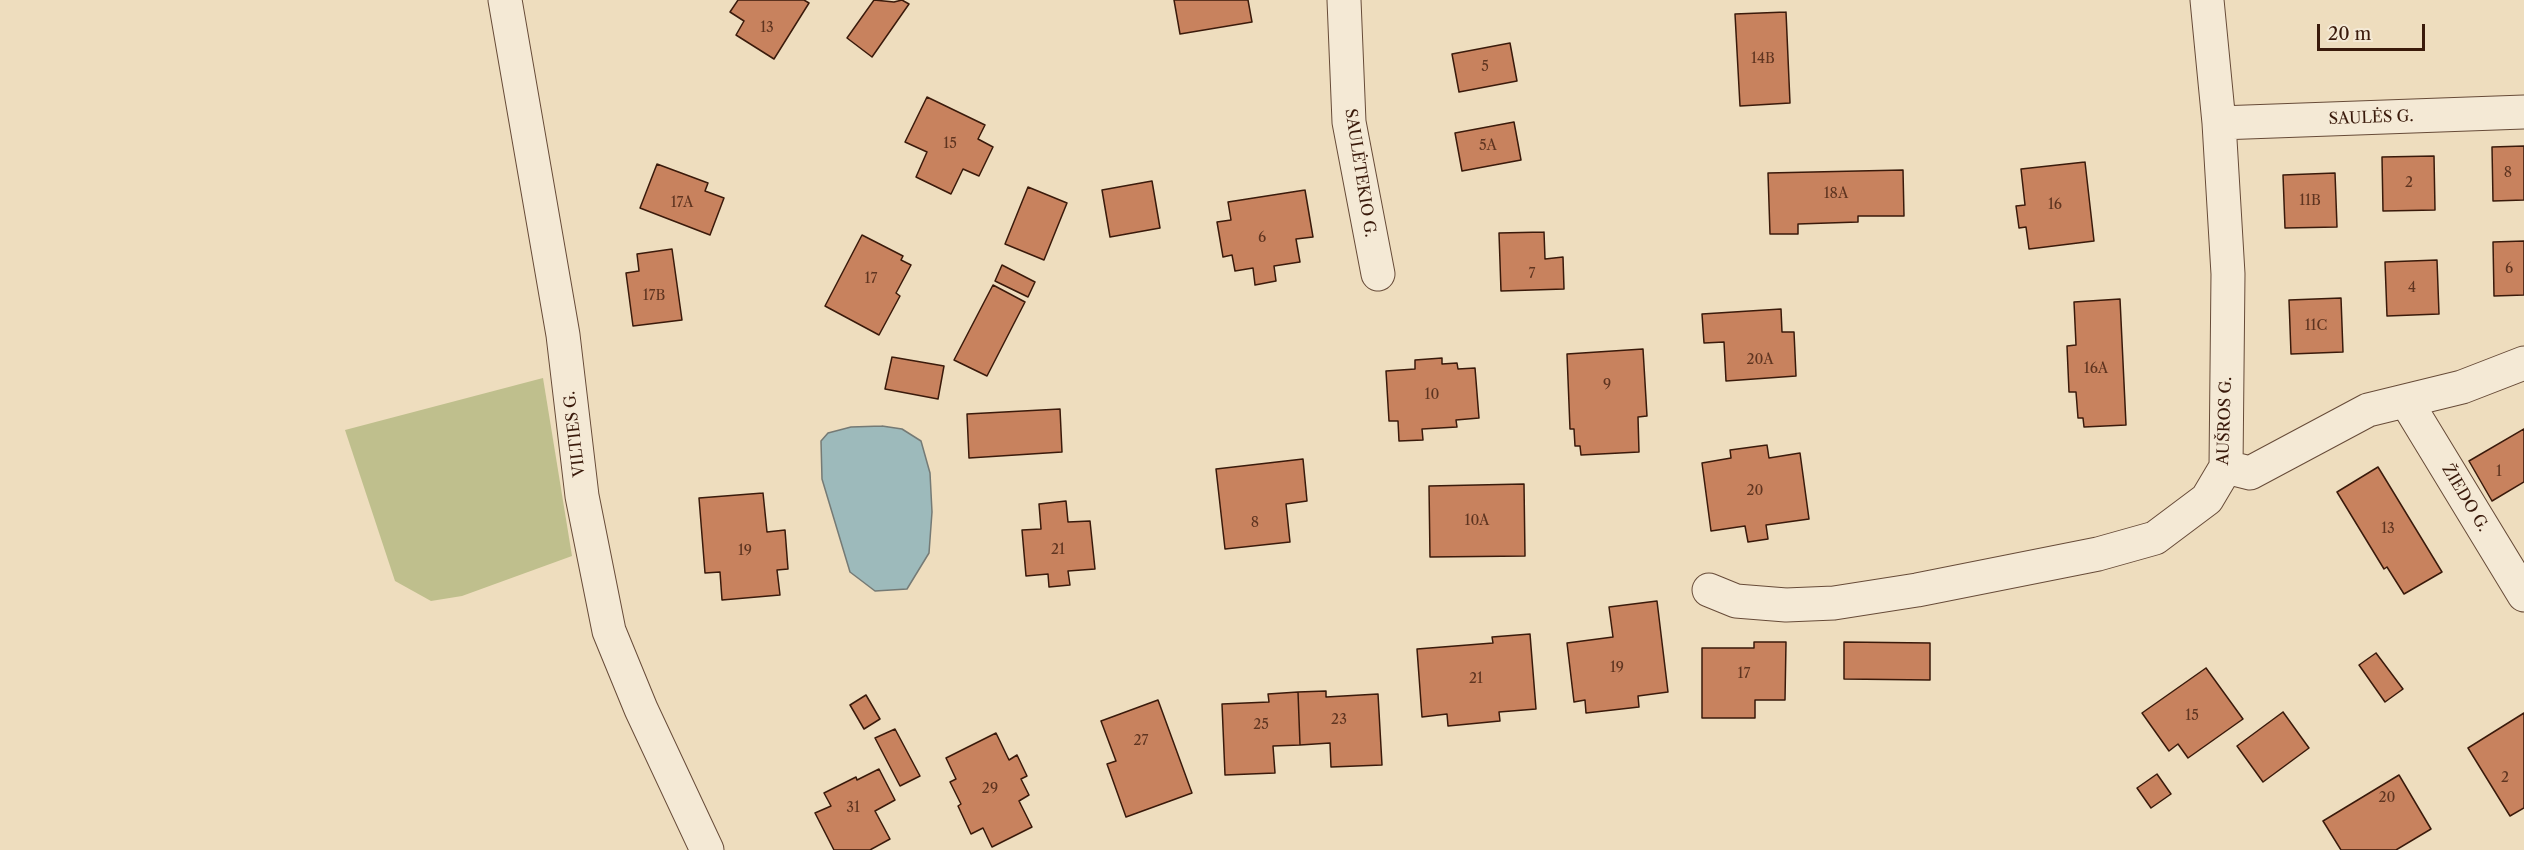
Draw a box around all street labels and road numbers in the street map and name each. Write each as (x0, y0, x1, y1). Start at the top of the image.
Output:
street label: SAULĖTEKIO G. (1340, 107, 1380, 239)
street label: SAULĖS G. (2328, 107, 2414, 129)
street label: AUŠROS G. (2214, 376, 2236, 466)
street label: VILTIES G. (560, 390, 590, 478)
street label: ŽIEDO G. (2437, 461, 2493, 535)

